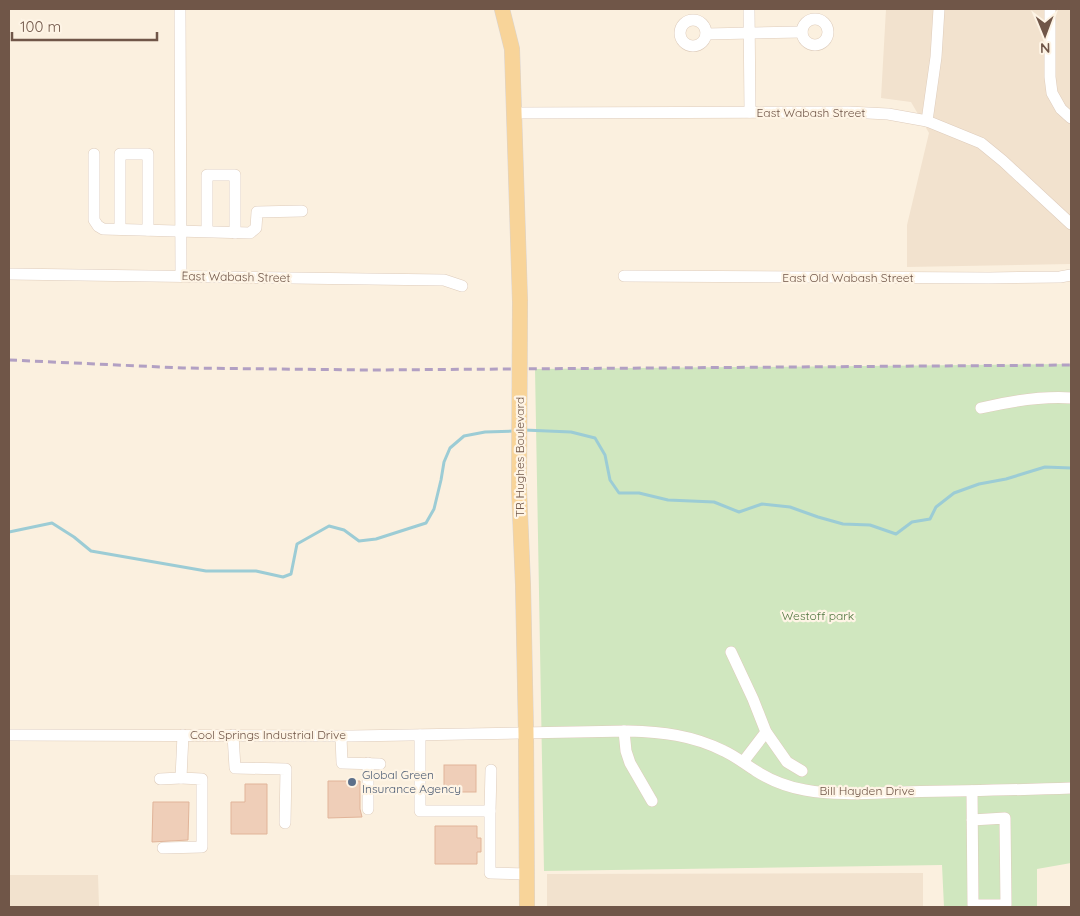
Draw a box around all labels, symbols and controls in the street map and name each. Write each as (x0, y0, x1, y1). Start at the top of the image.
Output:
scale bar (12, 10, 158, 42)
north arrow (1020, 10, 1070, 60)
text: 100 m (20, 17, 61, 36)
text: N (1040, 39, 1051, 57)
street label: East Wabash Street (757, 105, 865, 120)
street label: East Wabash Street (181, 268, 291, 285)
street label: East Old Wabash Street (782, 270, 914, 285)
street label: TR Hughes Boulevard (512, 397, 527, 517)
park label: Westoff park (782, 608, 854, 623)
street label: Cool Springs Industrial Drive (190, 727, 346, 742)
place label: Global Green Insurance Agency (362, 767, 461, 796)
marker: Global Green Insurance Agency (346, 776, 358, 788)
street label: Bill Hayden Drive (820, 783, 915, 798)

